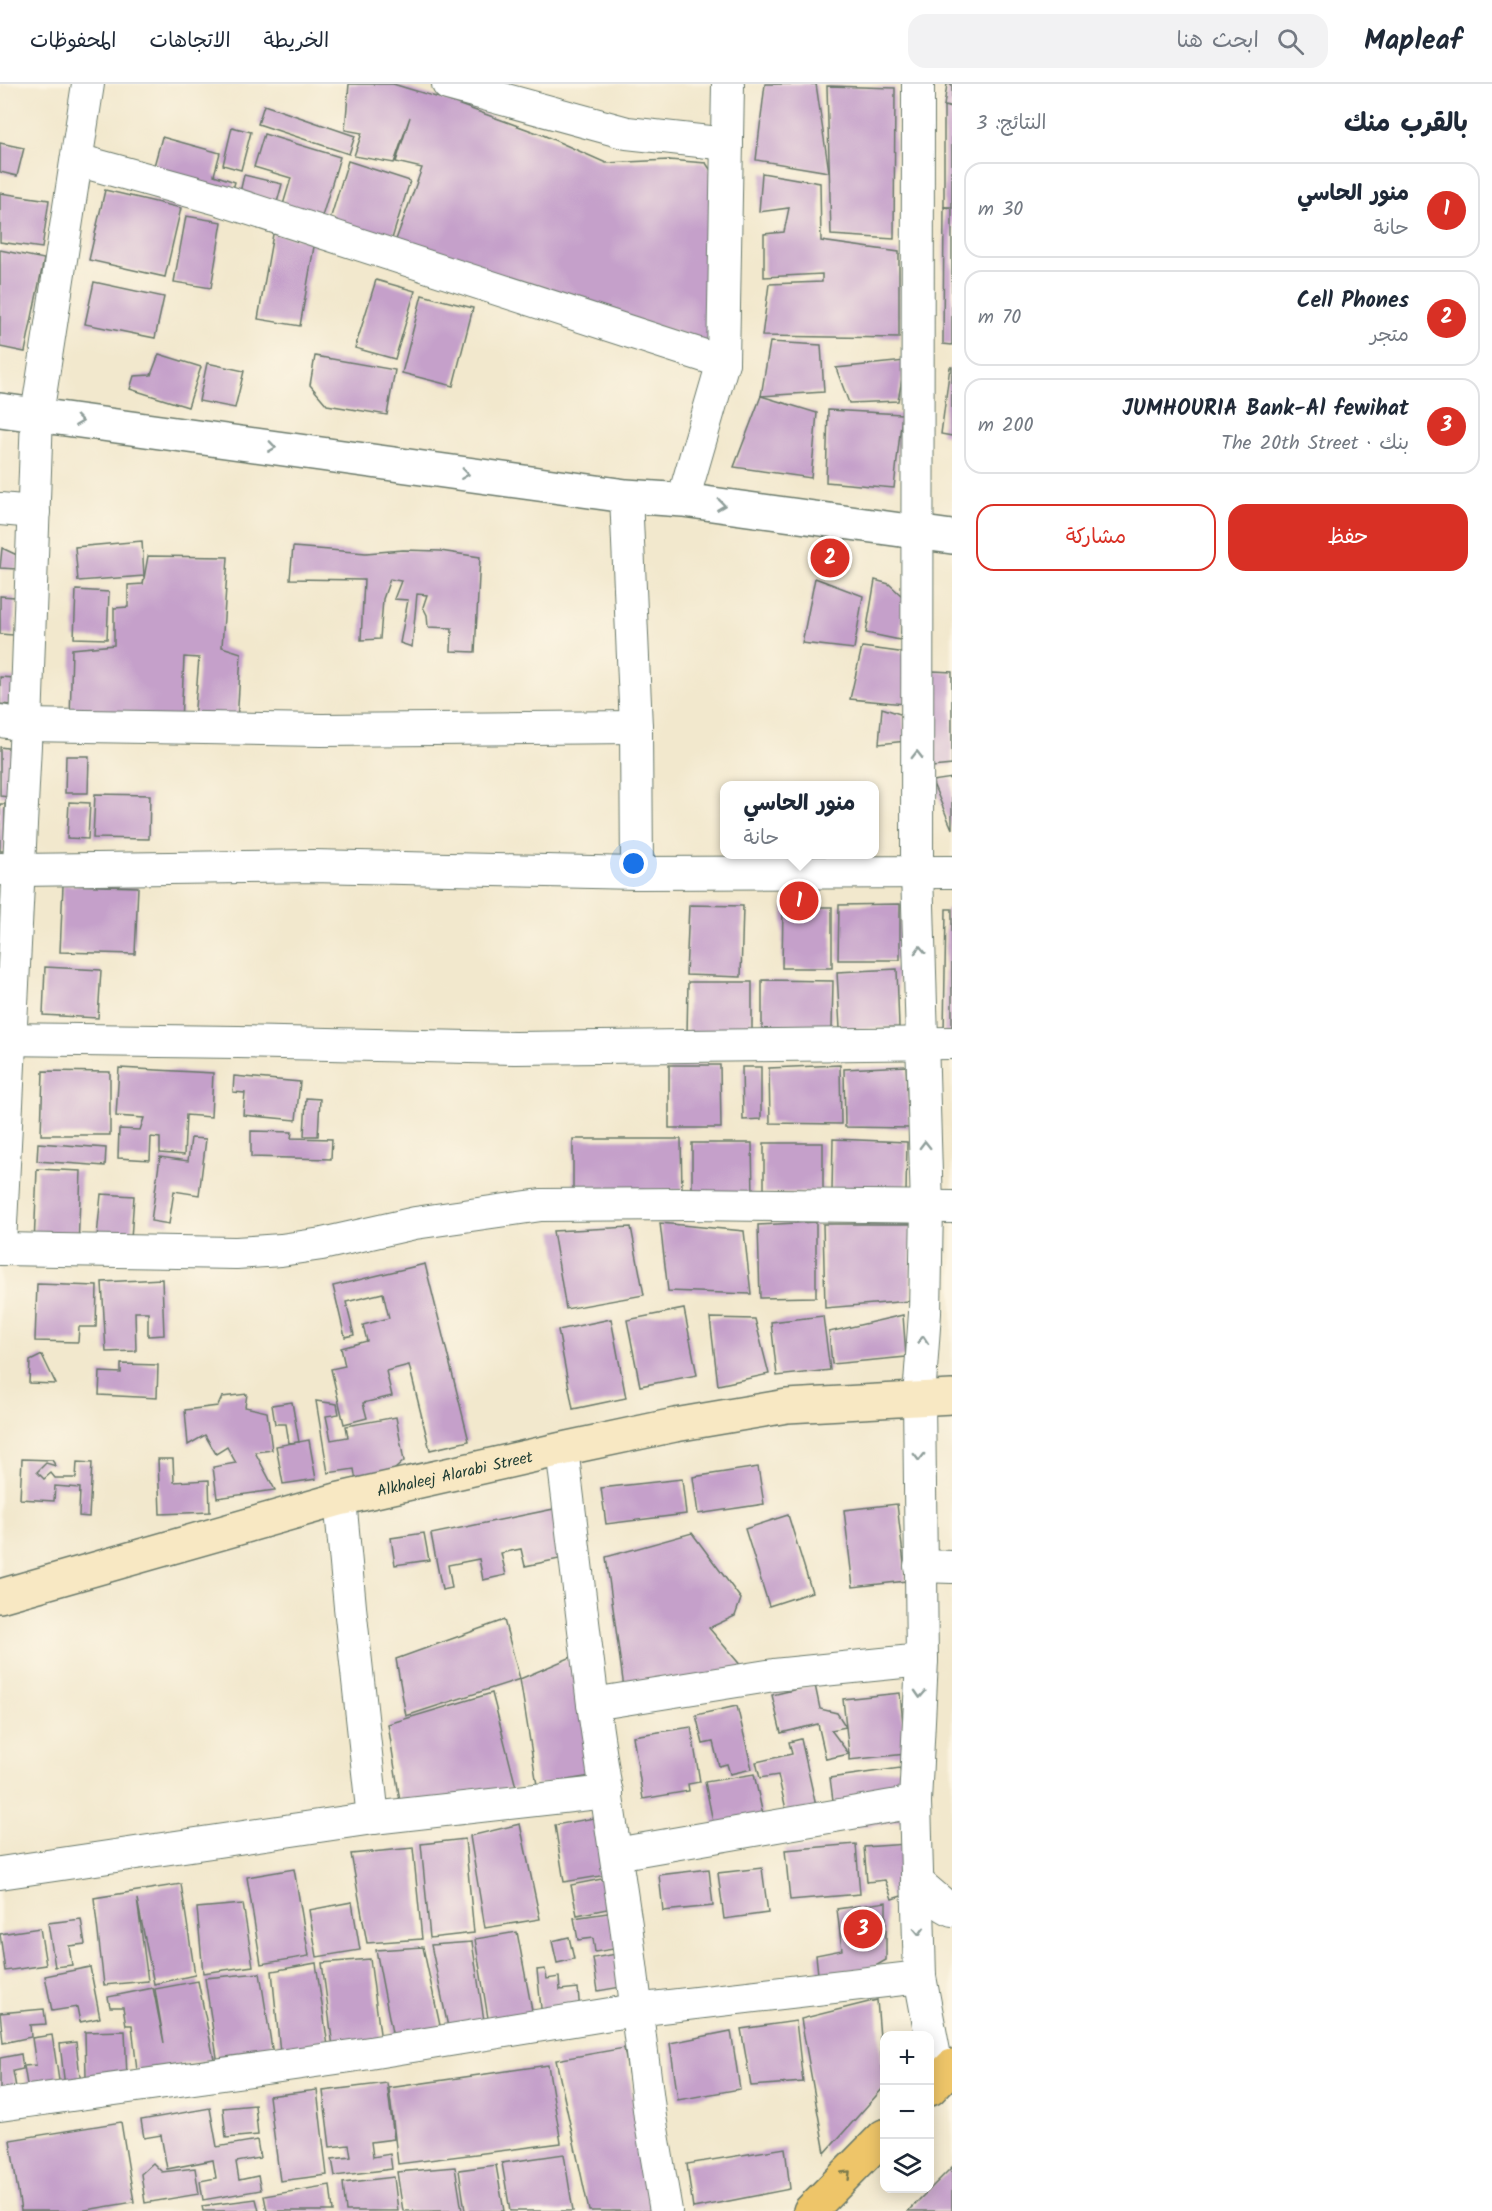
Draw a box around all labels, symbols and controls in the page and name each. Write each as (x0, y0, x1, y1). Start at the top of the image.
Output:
search box (908, 14, 1328, 68)
text: Mapleaf (1364, 19, 1462, 64)
text: ابحث هنا (1177, 24, 1259, 59)
text: المحفوظات (30, 25, 116, 58)
text: الاتجاهات (149, 25, 231, 58)
text: الخريطة (264, 25, 329, 58)
icon: search (1274, 25, 1307, 58)
text: بالقرب منك (1344, 103, 1468, 145)
text: النتائج: 3 (976, 108, 1047, 140)
text: منور الحاسي (1297, 177, 1409, 212)
text: 30 m (978, 194, 1023, 226)
text: 1 (1443, 194, 1450, 226)
text: حانة (1373, 213, 1409, 245)
text: Cell Phones (1297, 284, 1409, 319)
text: 70 m (978, 302, 1021, 334)
text: 2 (1441, 302, 1452, 334)
text: متجر (1370, 320, 1409, 352)
text: JUMHOURIA Bank-Al fewihat (1122, 392, 1409, 427)
text: 200 m (978, 410, 1034, 442)
text: 3 (1441, 410, 1452, 442)
one-way arrow (74, 414, 83, 426)
text: بنك · The 20th Street (1221, 428, 1409, 460)
one-way arrow (267, 441, 277, 453)
one-way arrow (461, 467, 470, 480)
one-way arrow (717, 499, 726, 511)
button: مشاركة (976, 504, 1216, 571)
button: حفظ (1228, 504, 1468, 571)
pin: 2 (810, 536, 850, 580)
one-way arrow (911, 751, 923, 760)
popup (720, 781, 879, 859)
text: منور الحاسي (744, 787, 855, 822)
text: حانة (744, 823, 779, 855)
your location (619, 849, 648, 878)
pin: 1 (780, 878, 818, 924)
one-way arrow (913, 946, 926, 955)
one-way arrow (919, 1141, 931, 1150)
one-way arrow (916, 1336, 929, 1345)
street label: Alkhaleej Alarabi Street (374, 1445, 536, 1504)
one-way arrow (913, 1452, 925, 1461)
one-way arrow (914, 1689, 927, 1698)
pin: 3 (844, 1906, 882, 1952)
one-way arrow (913, 1926, 925, 1935)
map controls (880, 2031, 934, 2193)
button: + (880, 2031, 934, 2085)
button: − (880, 2085, 934, 2139)
button: layers (880, 2139, 934, 2193)
one-way arrow (840, 2170, 851, 2181)

